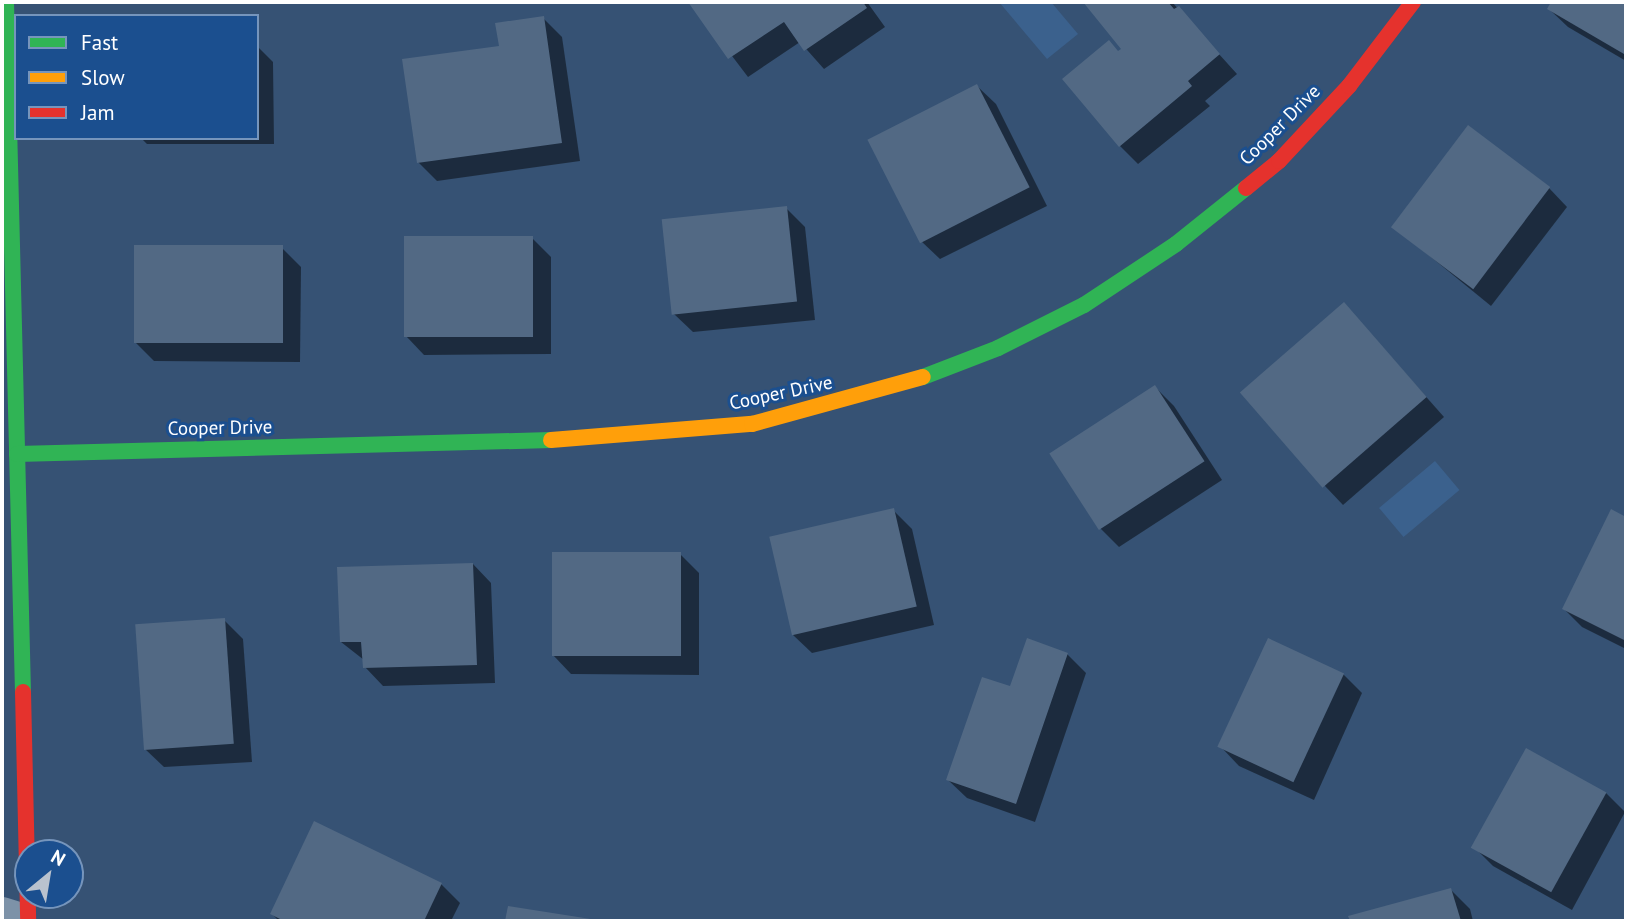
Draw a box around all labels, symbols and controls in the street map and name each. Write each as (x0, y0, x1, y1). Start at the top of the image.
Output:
legend (14, 14, 259, 140)
text: Fast (81, 29, 118, 56)
text: Slow (81, 64, 125, 91)
street label: Cooper Drive (1235, 80, 1325, 170)
text: Jam (81, 99, 115, 126)
street label: Cooper Drive (727, 371, 835, 415)
street label: Cooper Drive (168, 416, 272, 440)
north arrow (14, 839, 84, 909)
text: N (47, 844, 70, 871)

